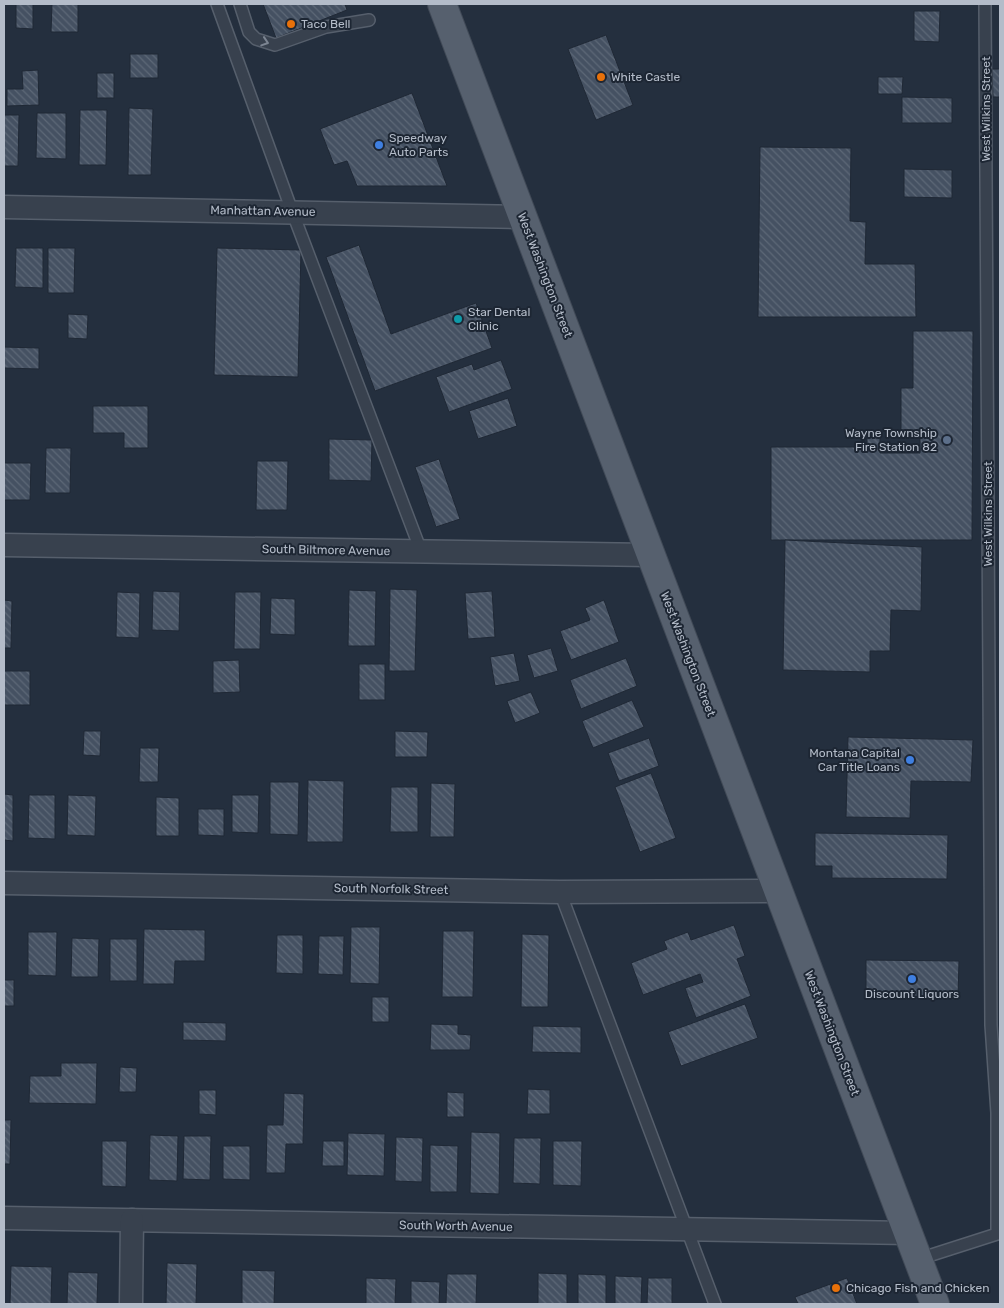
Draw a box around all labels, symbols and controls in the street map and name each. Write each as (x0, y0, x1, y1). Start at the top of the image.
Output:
place label: Taco Bell (301, 17, 351, 31)
marker: Taco Bell (285, 18, 297, 30)
one-way arrow (260, 36, 269, 46)
street label: West Wilkins Street (979, 56, 993, 162)
place label: White Castle (611, 70, 681, 84)
marker: White Castle (595, 71, 607, 83)
place label: Speedway Auto Parts (389, 131, 448, 159)
marker: Speedway Auto Parts (373, 139, 385, 151)
street label: Manhattan Avenue (210, 203, 316, 219)
street label: West Washington Street (515, 210, 575, 340)
place label: Star Dental Clinic (468, 305, 530, 333)
marker: Star Dental Clinic (452, 313, 464, 325)
place label: Wayne Township Fire Station 82 (845, 426, 937, 454)
marker: Wayne Township Fire Station 82 (941, 434, 953, 446)
street label: West Wilkins Street (981, 461, 995, 567)
street label: South Biltmore Avenue (262, 542, 391, 558)
street label: West Washington Street (658, 589, 718, 719)
place label: Montana Capital Car Title Loans (809, 746, 900, 774)
marker: Montana Capital Car Title Loans (904, 754, 916, 766)
street label: South Norfolk Street (334, 881, 449, 897)
street label: West Washington Street (802, 968, 862, 1098)
marker: Discount Liquors (906, 973, 918, 985)
place label: Discount Liquors (865, 987, 959, 1001)
street label: South Worth Avenue (399, 1218, 513, 1234)
place label: Chicago Fish and Chicken (846, 1281, 989, 1295)
marker: Chicago Fish and Chicken (830, 1282, 842, 1294)

